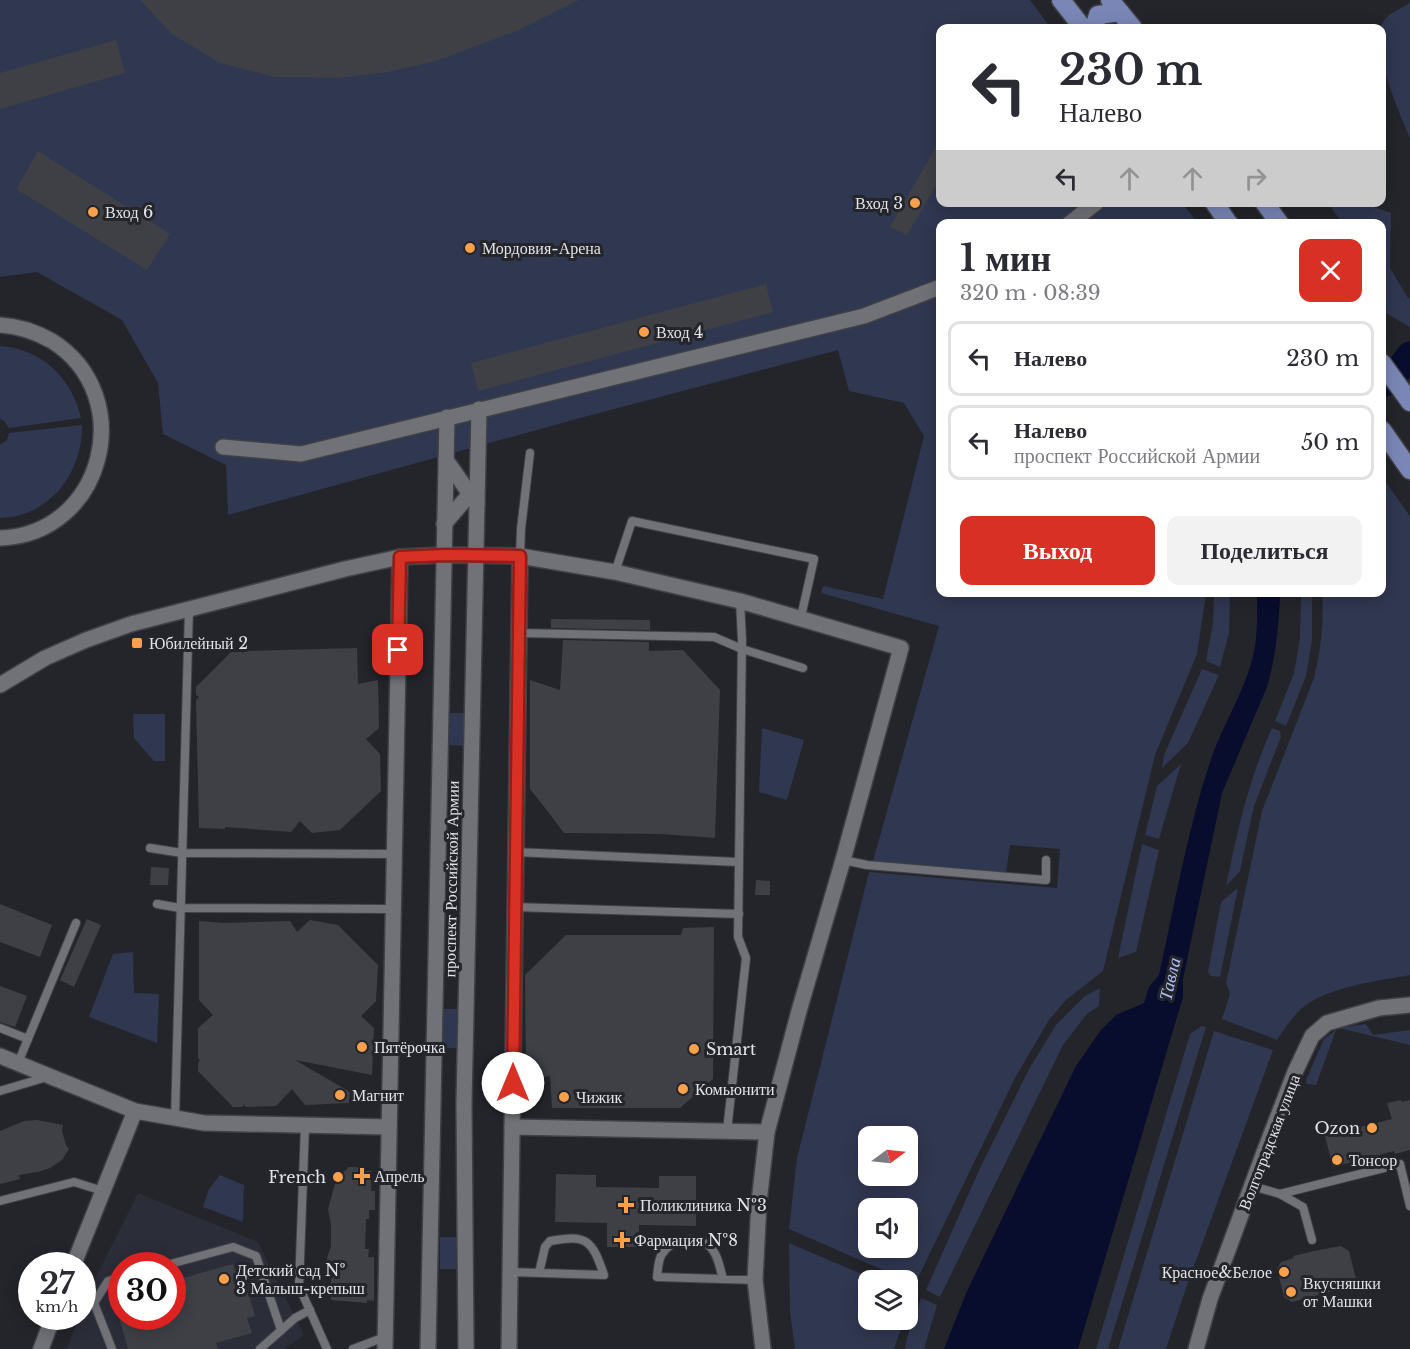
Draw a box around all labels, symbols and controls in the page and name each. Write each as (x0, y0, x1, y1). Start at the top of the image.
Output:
text: 230 m (1059, 44, 1202, 96)
icon: left (960, 48, 1038, 126)
text: Налево (1059, 96, 1142, 129)
icon: left (1050, 162, 1083, 195)
icon: ahead (1113, 162, 1146, 195)
icon: ahead (1176, 162, 1209, 195)
icon: right (1239, 162, 1272, 195)
place label: Вход 3 (855, 193, 903, 213)
marker: Вход 3 (908, 196, 922, 210)
place label: Вход 6 (105, 202, 153, 222)
marker: Вход 6 (86, 205, 100, 219)
text: 1 мин (960, 236, 1051, 281)
place label: Мордовия-Арена (482, 238, 601, 258)
button: close (1299, 239, 1362, 302)
marker: Мордовия-Арена (463, 241, 477, 255)
text: 320 m · 08:39 (960, 281, 1101, 305)
place label: Вход 4 (656, 322, 703, 342)
marker: Вход 4 (637, 325, 651, 339)
icon: left (963, 342, 996, 375)
text: Налево (1014, 345, 1087, 372)
text: 230 m (1286, 345, 1359, 372)
text: Налево (1014, 417, 1087, 444)
icon: left (963, 426, 996, 459)
text: 50 m (1301, 429, 1359, 456)
text: проспект Российской Армии (1014, 444, 1260, 468)
button: Выход (960, 516, 1155, 585)
button: Поделиться (1167, 516, 1362, 585)
pin (372, 624, 423, 675)
place label: Юбилейный 2 (149, 633, 248, 653)
icon: arrive (381, 633, 414, 666)
marker: Юбилейный 2 (130, 636, 144, 650)
street label: проспект Российской Армии (439, 780, 463, 978)
water label: Тавла (1154, 955, 1186, 1003)
place label: Пятёрочка (374, 1037, 445, 1057)
place label: Smart (706, 1039, 756, 1059)
marker: Пятёрочка (355, 1040, 369, 1054)
marker: Smart (687, 1042, 701, 1056)
position arrow (481, 1051, 545, 1115)
street label: Волгоградская улица (1234, 1071, 1304, 1213)
place label: Комьюнити (695, 1079, 775, 1099)
marker: Комьюнити (676, 1082, 690, 1096)
place label: Магнит (352, 1085, 404, 1105)
place label: Чижик (576, 1087, 623, 1107)
marker: Магнит (333, 1088, 347, 1102)
marker: Чижик (557, 1090, 571, 1104)
place label: Ozon (1315, 1118, 1360, 1138)
marker: Ozon (1365, 1121, 1379, 1135)
north arrow (858, 1126, 918, 1186)
map controls (858, 1126, 918, 1330)
place label: Тонсор (1349, 1150, 1397, 1170)
marker: Тонсор (1330, 1153, 1344, 1167)
place label: Апрель (374, 1166, 425, 1186)
place label: French (268, 1167, 326, 1187)
marker: Апрель (355, 1169, 369, 1183)
marker: French (331, 1170, 345, 1184)
place label: Поликлиника №3 (640, 1195, 767, 1215)
marker: Поликлиника №3 (617, 1196, 635, 1214)
button: sound (858, 1198, 918, 1258)
place label: Фармация №8 (634, 1230, 738, 1250)
marker: Фармация №8 (615, 1233, 629, 1247)
speed limit sign: 30 (108, 1252, 186, 1330)
place label: Детский сад № 3 Малыш-крепыш (236, 1260, 366, 1298)
place label: Красное&Белое (1162, 1262, 1272, 1282)
text: 27 (39, 1265, 75, 1302)
marker: Красное&Белое (1277, 1265, 1291, 1279)
button: layers (858, 1270, 918, 1330)
marker: Детский сад № 3 Малыш-крепыш (217, 1272, 231, 1286)
place label: Вкусняшки от Машки (1303, 1273, 1381, 1311)
marker: Вкусняшки от Машки (1284, 1285, 1298, 1299)
text: km/h (36, 1297, 78, 1316)

